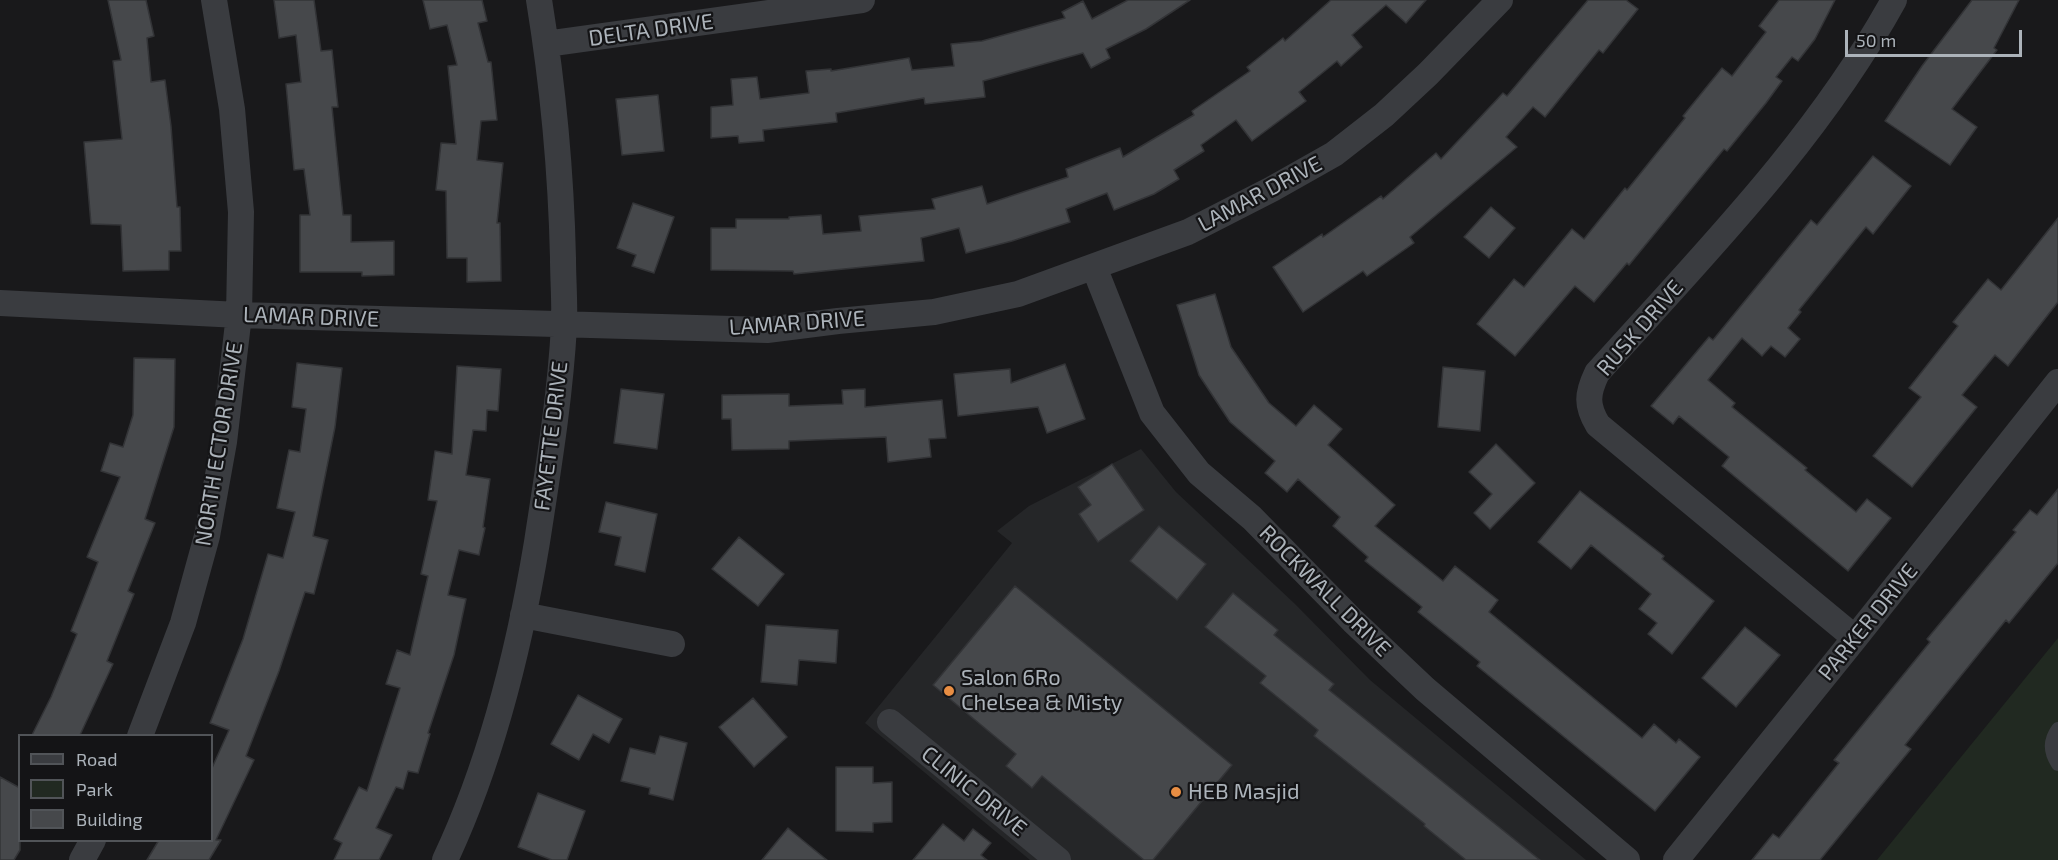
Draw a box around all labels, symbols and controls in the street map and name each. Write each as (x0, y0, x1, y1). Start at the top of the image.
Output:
street label: DELTA DRIVE (587, 8, 715, 52)
scale bar (1848, 18, 2025, 56)
text: 50 m (1856, 29, 1896, 51)
street label: LAMAR DRIVE (1194, 150, 1326, 238)
street label: RUSK DRIVE (1591, 275, 1689, 381)
street label: LAMAR DRIVE (243, 301, 379, 333)
street label: LAMAR DRIVE (728, 305, 866, 341)
street label: NORTH ECTOR DRIVE (190, 340, 248, 548)
street label: FAYETTE DRIVE (529, 360, 573, 512)
street label: ROCKWALL DRIVE (1254, 520, 1396, 662)
street label: PARKER DRIVE (1813, 558, 1923, 686)
place label: Salon 6Ro Chelsea & Misty (961, 665, 1122, 716)
marker: Salon 6Ro Chelsea & Misty (942, 684, 956, 698)
legend (18, 734, 213, 842)
street label: CLINIC DRIVE (916, 740, 1032, 842)
text: Road (76, 748, 117, 770)
text: Park (76, 778, 113, 800)
place label: HEB Masjid (1188, 779, 1300, 805)
marker: HEB Masjid (1169, 785, 1183, 799)
text: Building (76, 808, 143, 830)

